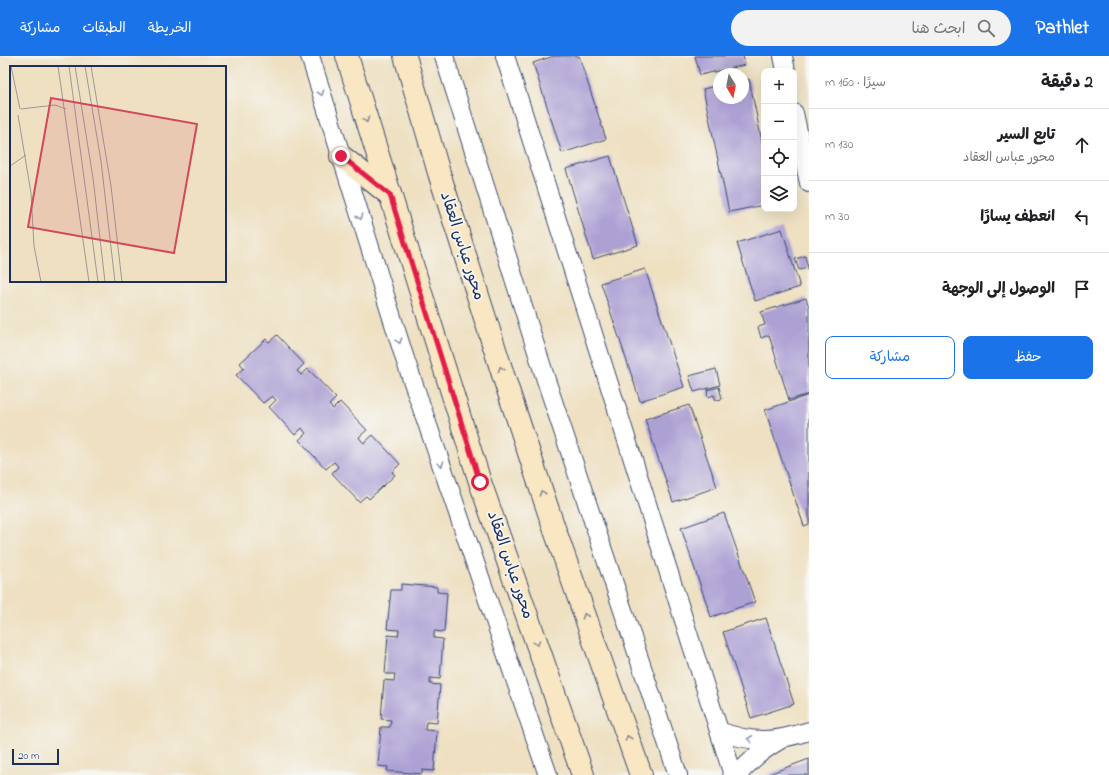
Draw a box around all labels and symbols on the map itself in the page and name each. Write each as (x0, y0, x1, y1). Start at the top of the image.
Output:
inset map (10, 66, 226, 282)
north arrow (713, 68, 749, 104)
one-way arrow (316, 90, 325, 97)
one-way arrow (361, 116, 370, 123)
route end (332, 147, 350, 165)
street label: محور عباس العقاد (433, 189, 491, 303)
one-way arrow (355, 214, 364, 221)
one-way arrow (394, 338, 403, 345)
one-way arrow (497, 366, 506, 373)
one-way arrow (436, 461, 444, 468)
route start (471, 473, 489, 491)
one-way arrow (538, 489, 547, 496)
street label: محور عباس العقاد (480, 508, 540, 622)
one-way arrow (581, 612, 590, 619)
one-way arrow (532, 639, 541, 646)
one-way arrow (624, 735, 633, 742)
one-way arrow (747, 735, 753, 744)
scale bar (12, 747, 59, 766)

